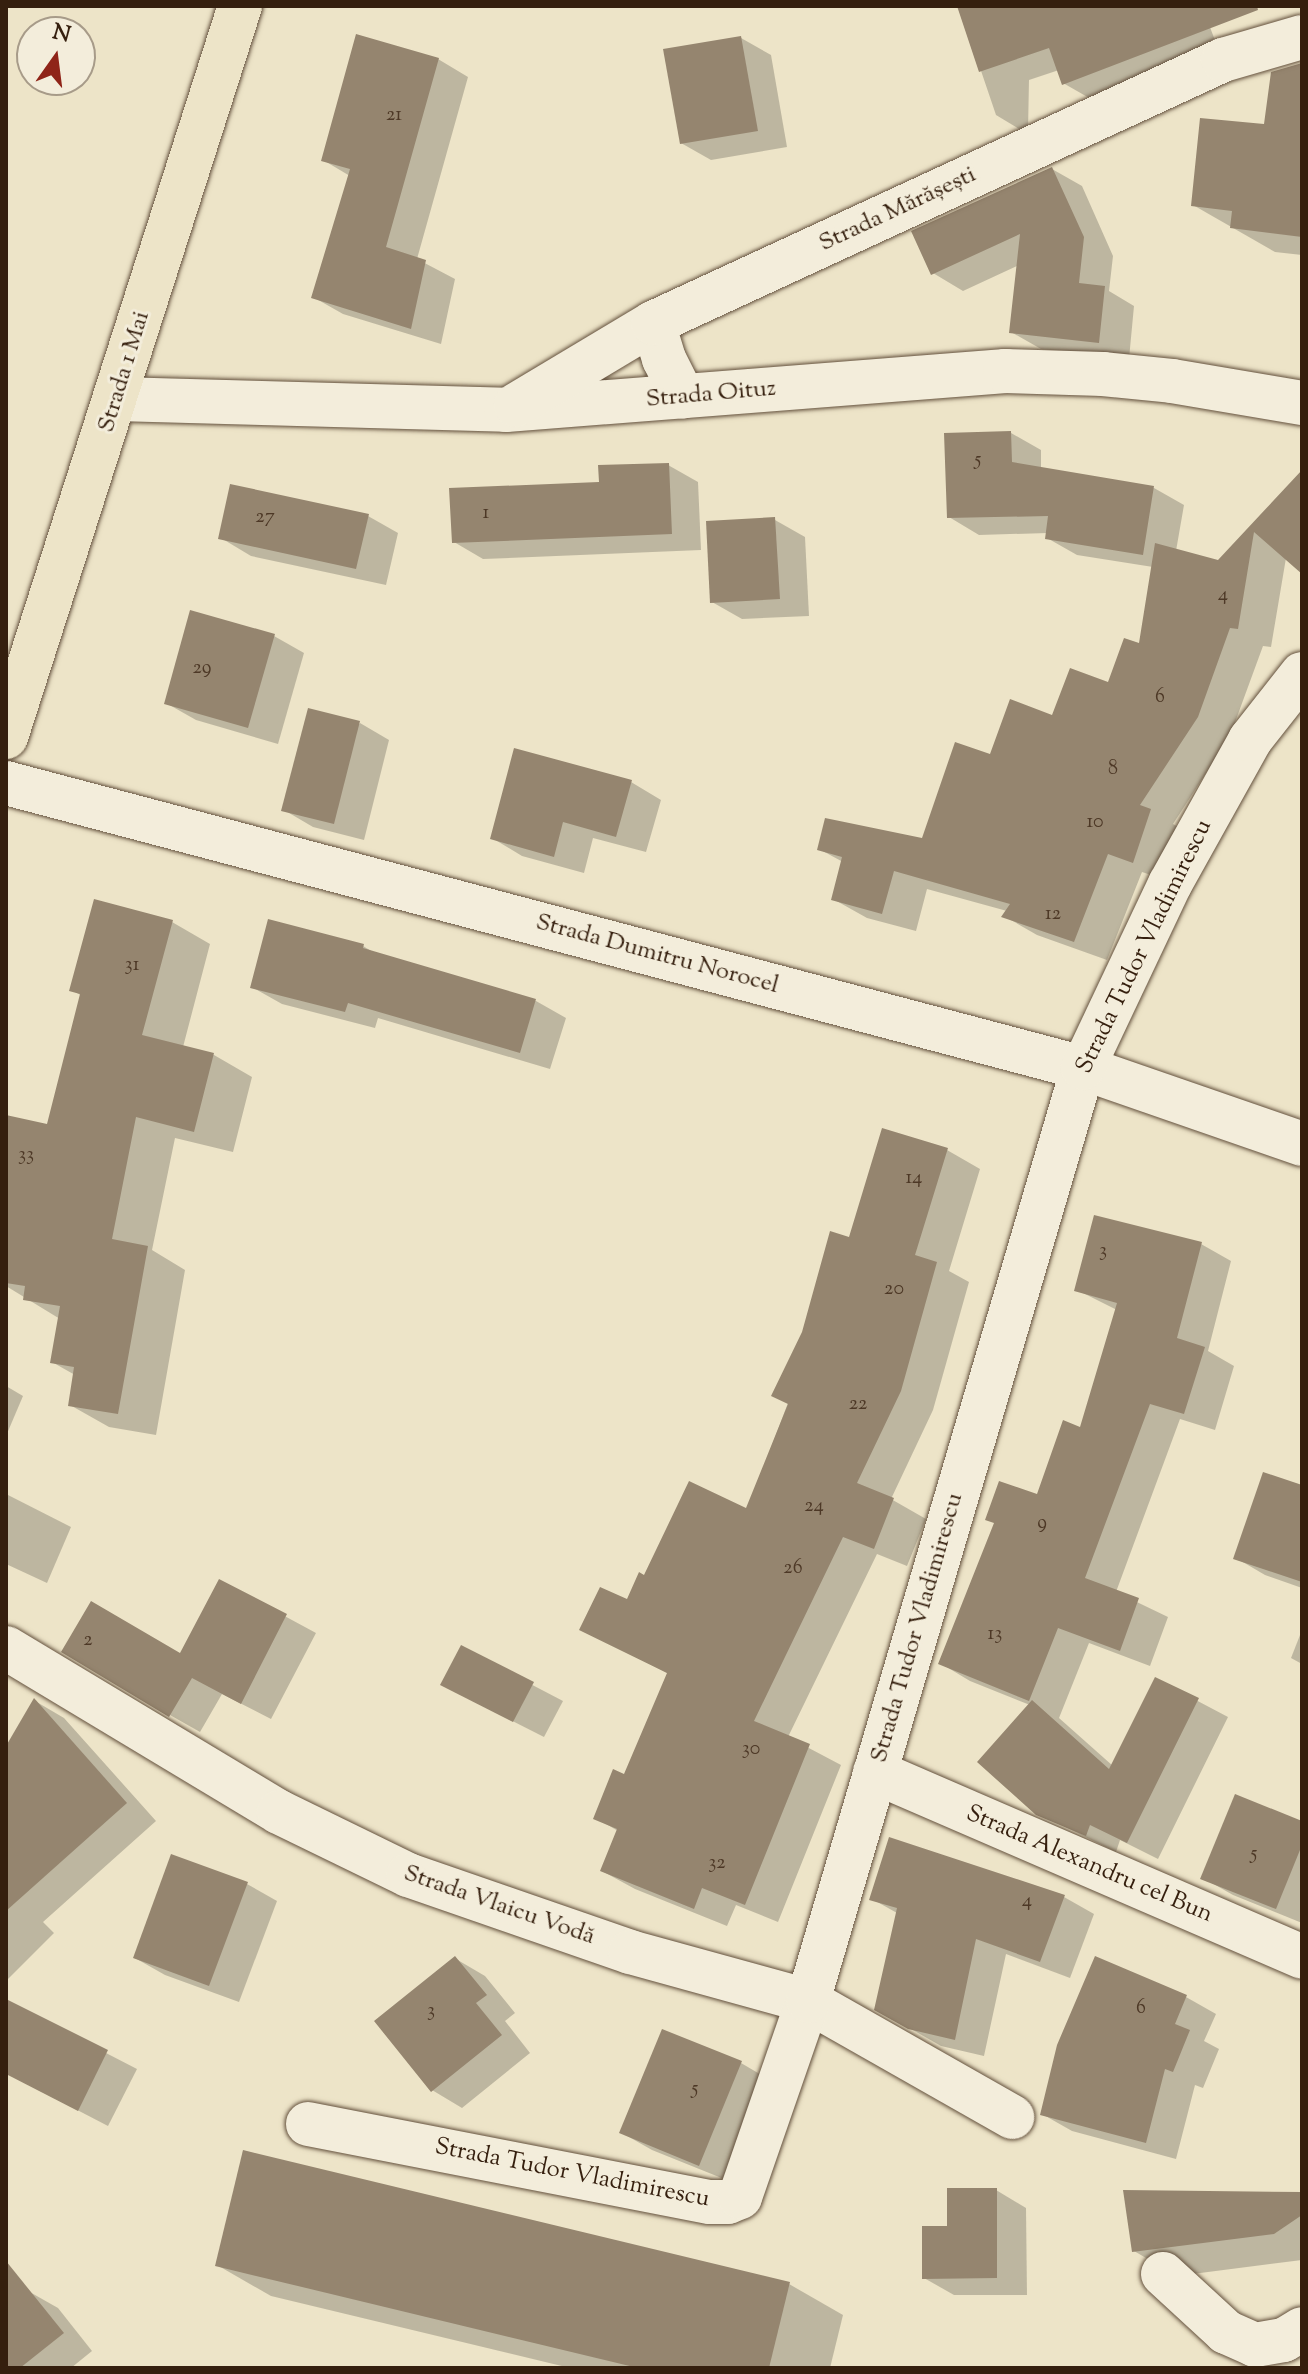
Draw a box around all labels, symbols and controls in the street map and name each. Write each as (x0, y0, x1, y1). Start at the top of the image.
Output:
north arrow (16, 16, 96, 96)
text: N (49, 17, 74, 52)
house number: 21 (386, 103, 402, 127)
street label: Strada Mărășești (815, 161, 981, 259)
street label: Strada 1 Mai (93, 308, 157, 436)
street label: Strada Oituz (645, 375, 777, 415)
house number: 5 (975, 448, 981, 472)
house number: 1 (483, 501, 489, 525)
house number: 27 (255, 505, 275, 529)
house number: 4 (1218, 583, 1228, 607)
house number: 29 (192, 656, 212, 680)
house number: 6 (1155, 685, 1165, 709)
house number: 8 (1108, 757, 1118, 781)
house number: 10 (1086, 810, 1104, 834)
street label: Strada Tudor Vladimirescu (1071, 815, 1219, 1079)
house number: 12 (1045, 902, 1061, 926)
street label: Strada Dumitru Norocel (532, 909, 782, 1001)
house number: 31 (125, 953, 139, 977)
house number: 33 (18, 1143, 34, 1167)
house number: 14 (906, 1166, 922, 1190)
house number: 3 (1099, 1239, 1107, 1263)
house number: 20 (884, 1277, 904, 1301)
house number: 22 (849, 1392, 867, 1416)
street label: Strada Tudor Vladimirescu (866, 1490, 970, 1766)
house number: 24 (804, 1494, 824, 1518)
house number: 9 (1037, 1511, 1047, 1535)
house number: 26 (783, 1556, 803, 1580)
house number: 13 (988, 1622, 1002, 1646)
house number: 2 (83, 1628, 93, 1652)
house number: 30 (742, 1737, 760, 1761)
street label: Strada Alexandru cel Bun (961, 1800, 1217, 1930)
house number: 5 (1251, 1842, 1257, 1866)
house number: 32 (708, 1851, 726, 1875)
street label: Strada Vlaicu Vodă (400, 1860, 598, 1952)
house number: 4 (1022, 1889, 1032, 1913)
house number: 6 (1136, 1996, 1146, 2020)
house number: 3 (427, 1999, 435, 2023)
house number: 5 (692, 2077, 698, 2101)
street label: Strada Tudor Vladimirescu (432, 2133, 712, 2215)

